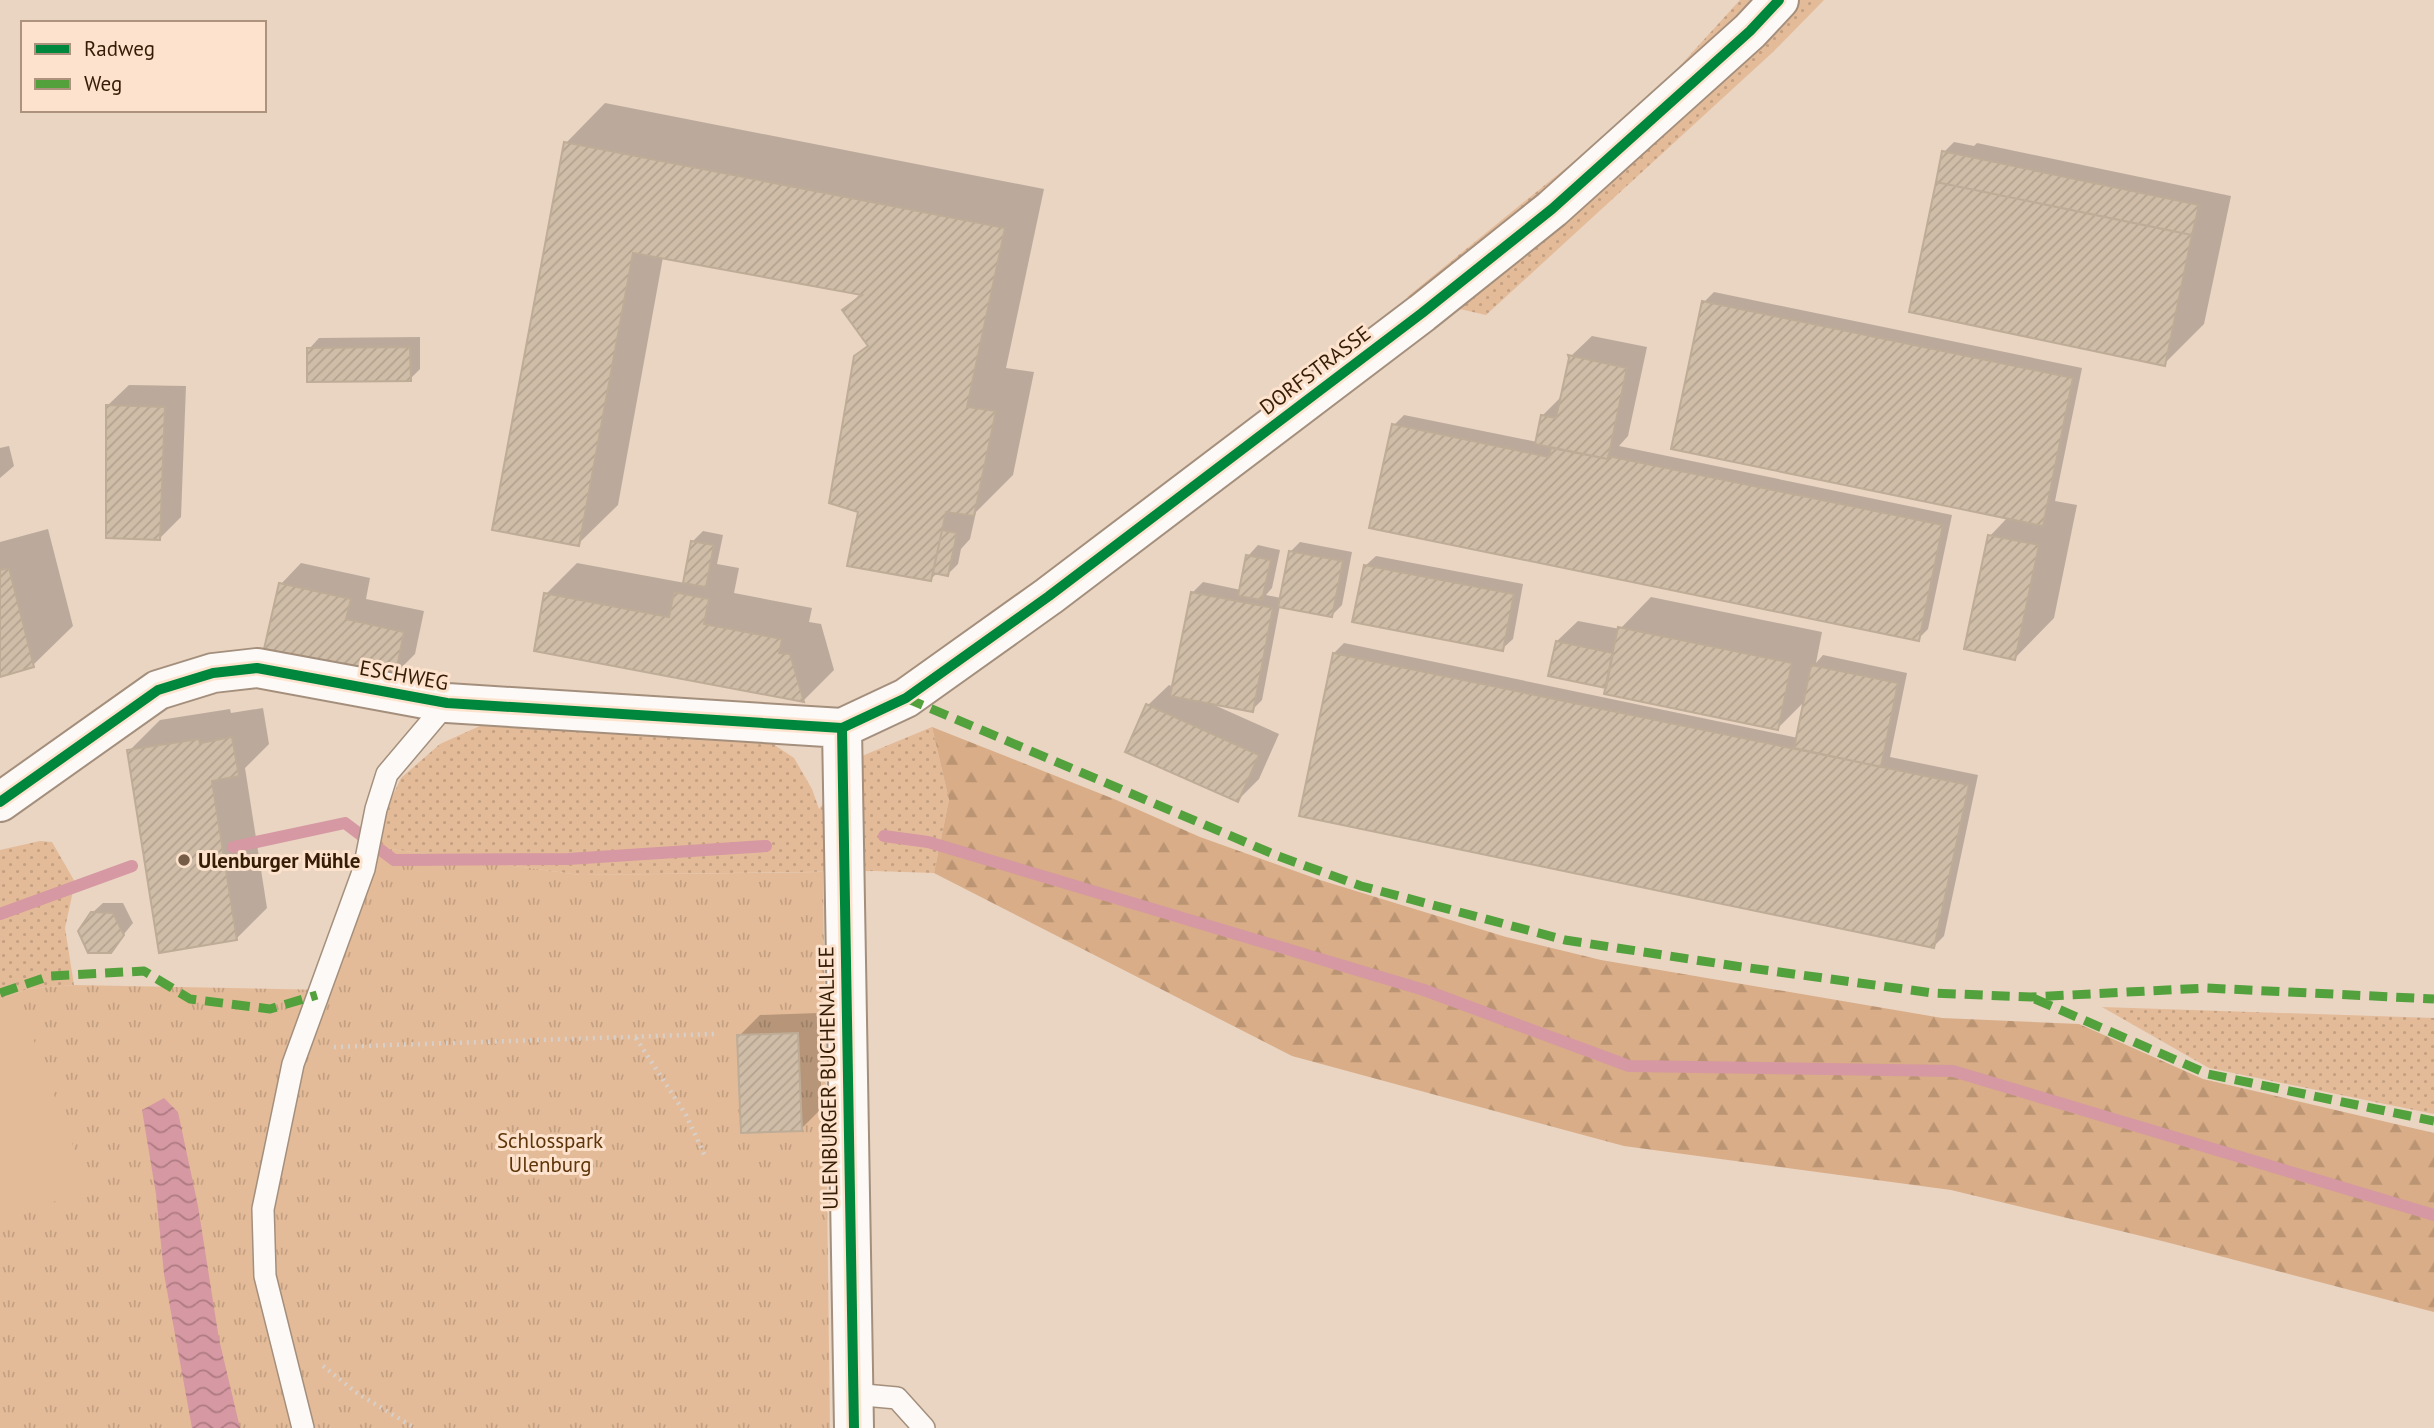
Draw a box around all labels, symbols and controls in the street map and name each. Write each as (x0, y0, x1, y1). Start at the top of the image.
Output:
legend (21, 21, 266, 112)
text: Radweg (84, 35, 155, 62)
text: Weg (84, 70, 122, 97)
street label: DORFSTRASSE (1254, 319, 1376, 421)
street label: ESCHWEG (357, 654, 451, 696)
place label: Ulenburger Mühle (198, 847, 360, 874)
marker: Ulenburger Mühle (176, 852, 192, 868)
street label: ULENBURGER BUCHENALLEE (812, 946, 844, 1210)
park label: Schlosspark Ulenburg (497, 1127, 603, 1178)

